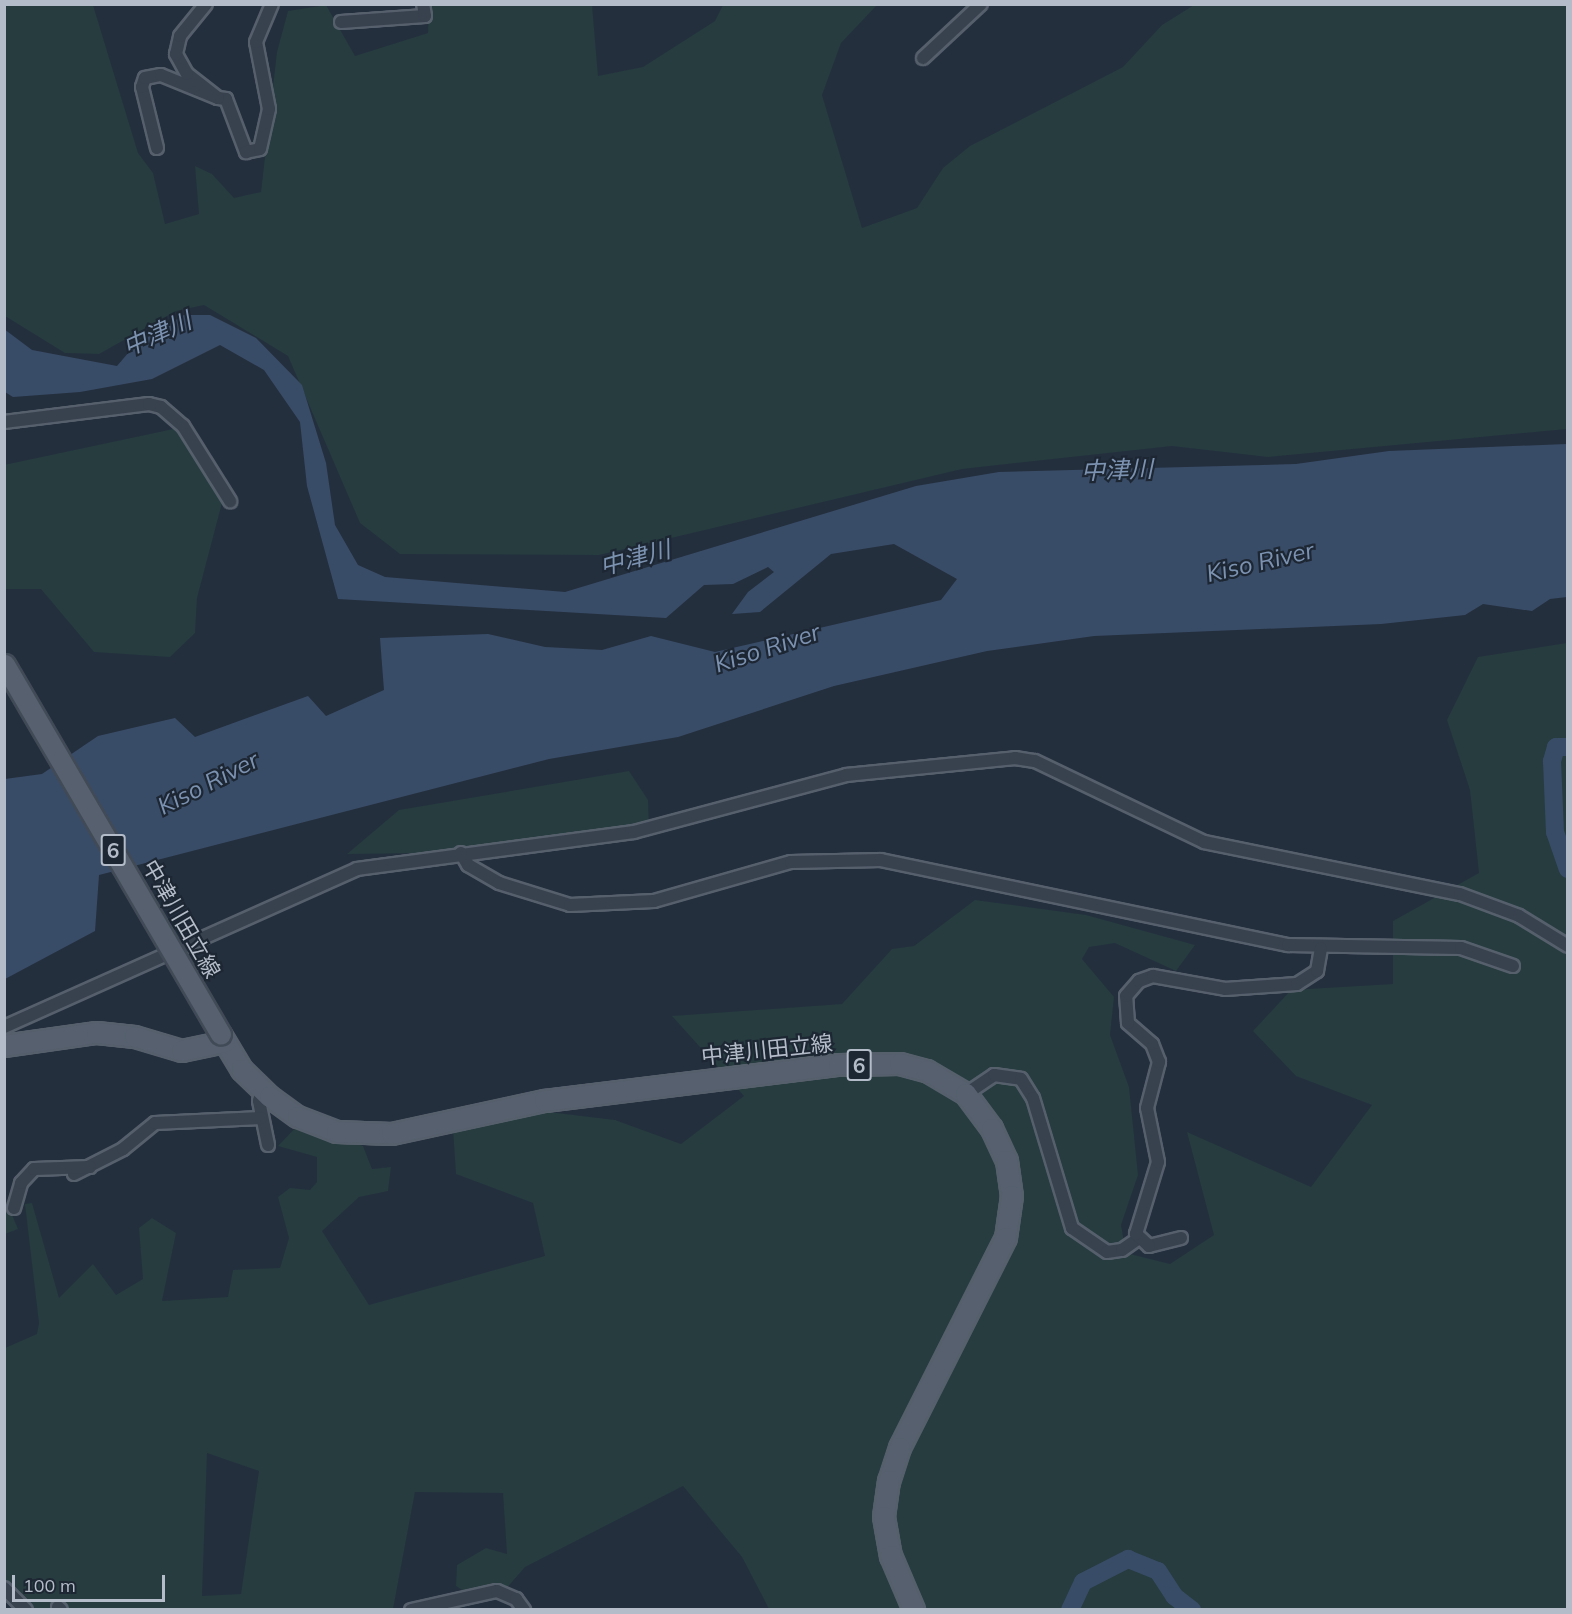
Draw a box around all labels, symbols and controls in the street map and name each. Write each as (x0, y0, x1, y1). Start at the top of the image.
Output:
water label: 中津川 (118, 306, 196, 362)
water label: 中津川 (1081, 454, 1153, 486)
water label: 中津川 (596, 535, 674, 581)
water label: Kiso River (1203, 536, 1317, 588)
water label: Kiso River (711, 617, 823, 679)
water label: Kiso River (153, 745, 263, 821)
road number: 6 (100, 832, 126, 868)
street label: 中津川田立線 (137, 855, 225, 983)
street label: 中津川田立線 (700, 1030, 834, 1070)
road number: 6 (846, 1047, 872, 1083)
scale bar (15, 1563, 168, 1601)
text: 100 m (23, 1574, 76, 1597)

